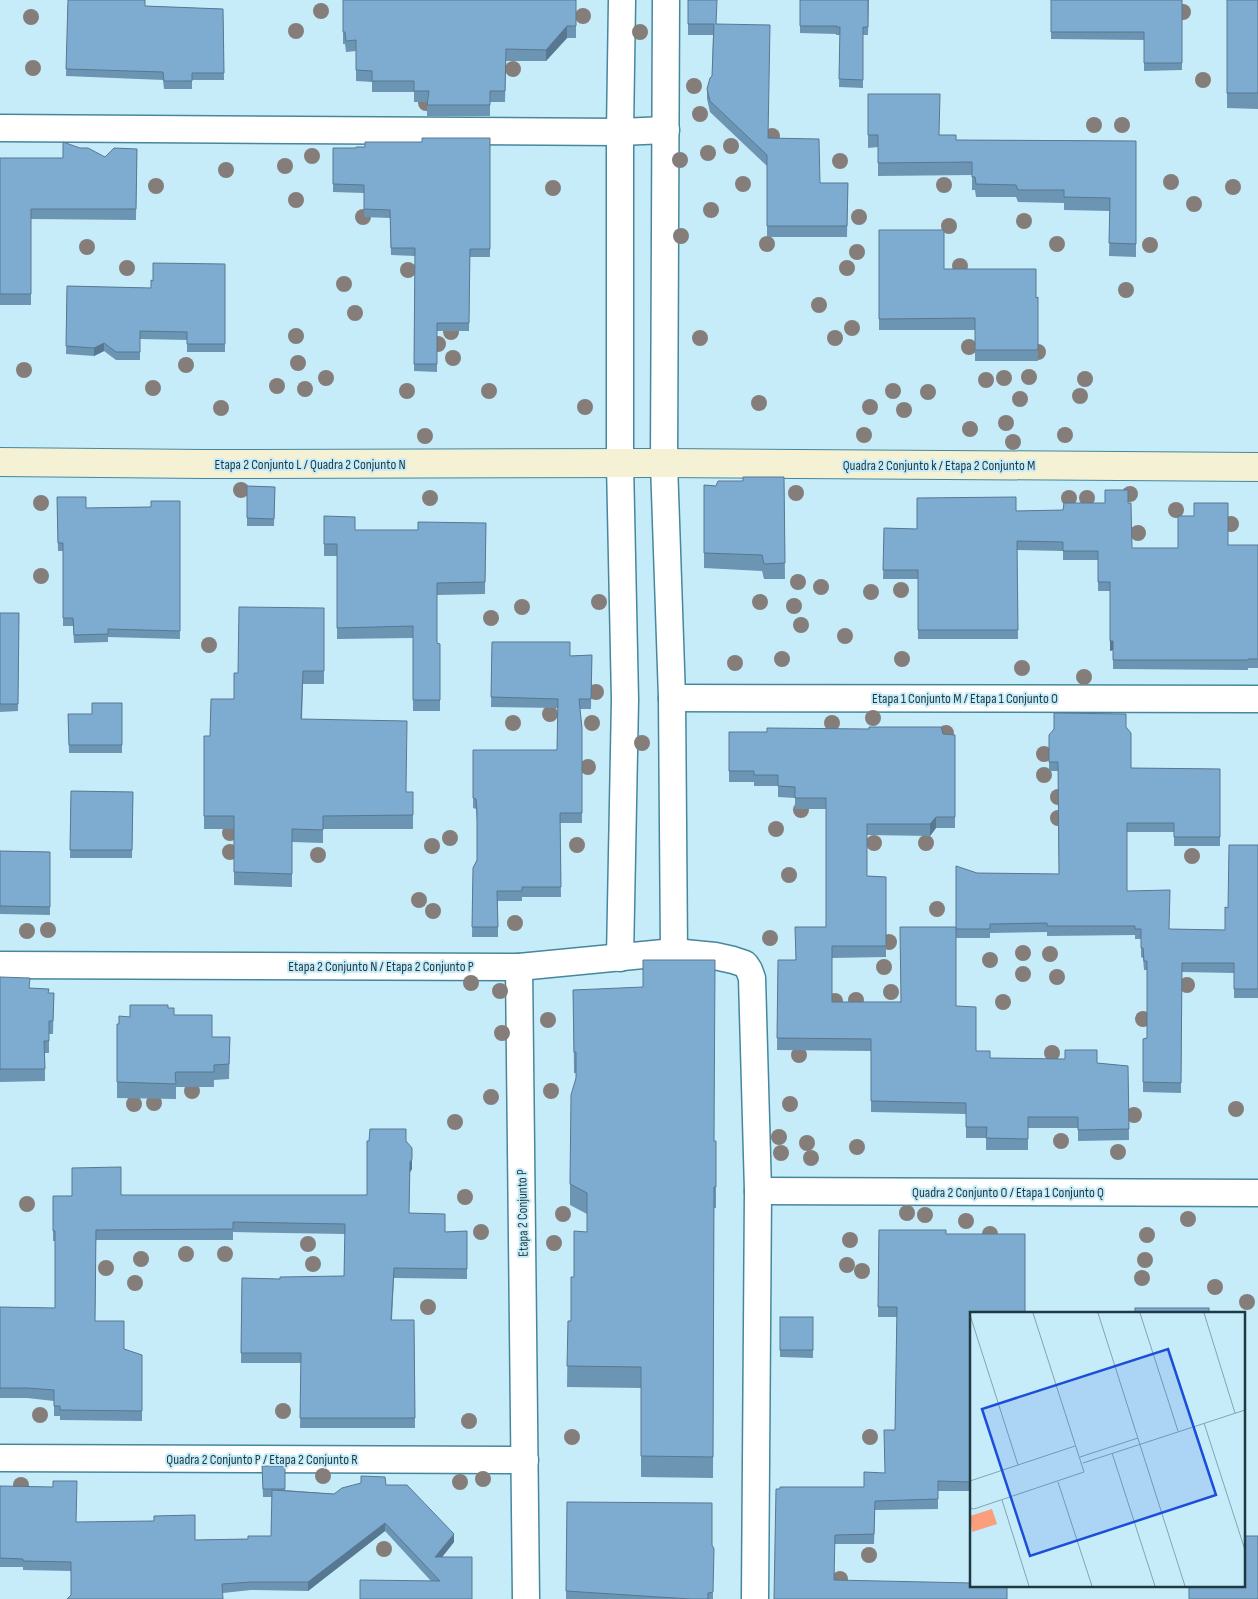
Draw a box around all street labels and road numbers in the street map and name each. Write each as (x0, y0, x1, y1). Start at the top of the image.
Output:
street label: Etapa 2 Conjunto L / Quadra 2 Conjunto N (214, 456, 406, 473)
street label: Quadra 2 Conjunto k / Etapa 2 Conjunto M (843, 457, 1035, 474)
street label: Etapa 1 Conjunto M / Etapa 1 Conjunto O (872, 690, 1058, 707)
street label: Etapa 2 Conjunto N / Etapa 2 Conjunto P (288, 958, 474, 975)
street label: Etapa 2 Conjunto P (513, 1169, 532, 1257)
street label: Quadra 2 Conjunto O / Etapa 1 Conjunto Q (912, 1184, 1104, 1201)
street label: Quadra 2 Conjunto P / Etapa 2 Conjunto R (166, 1451, 358, 1468)

